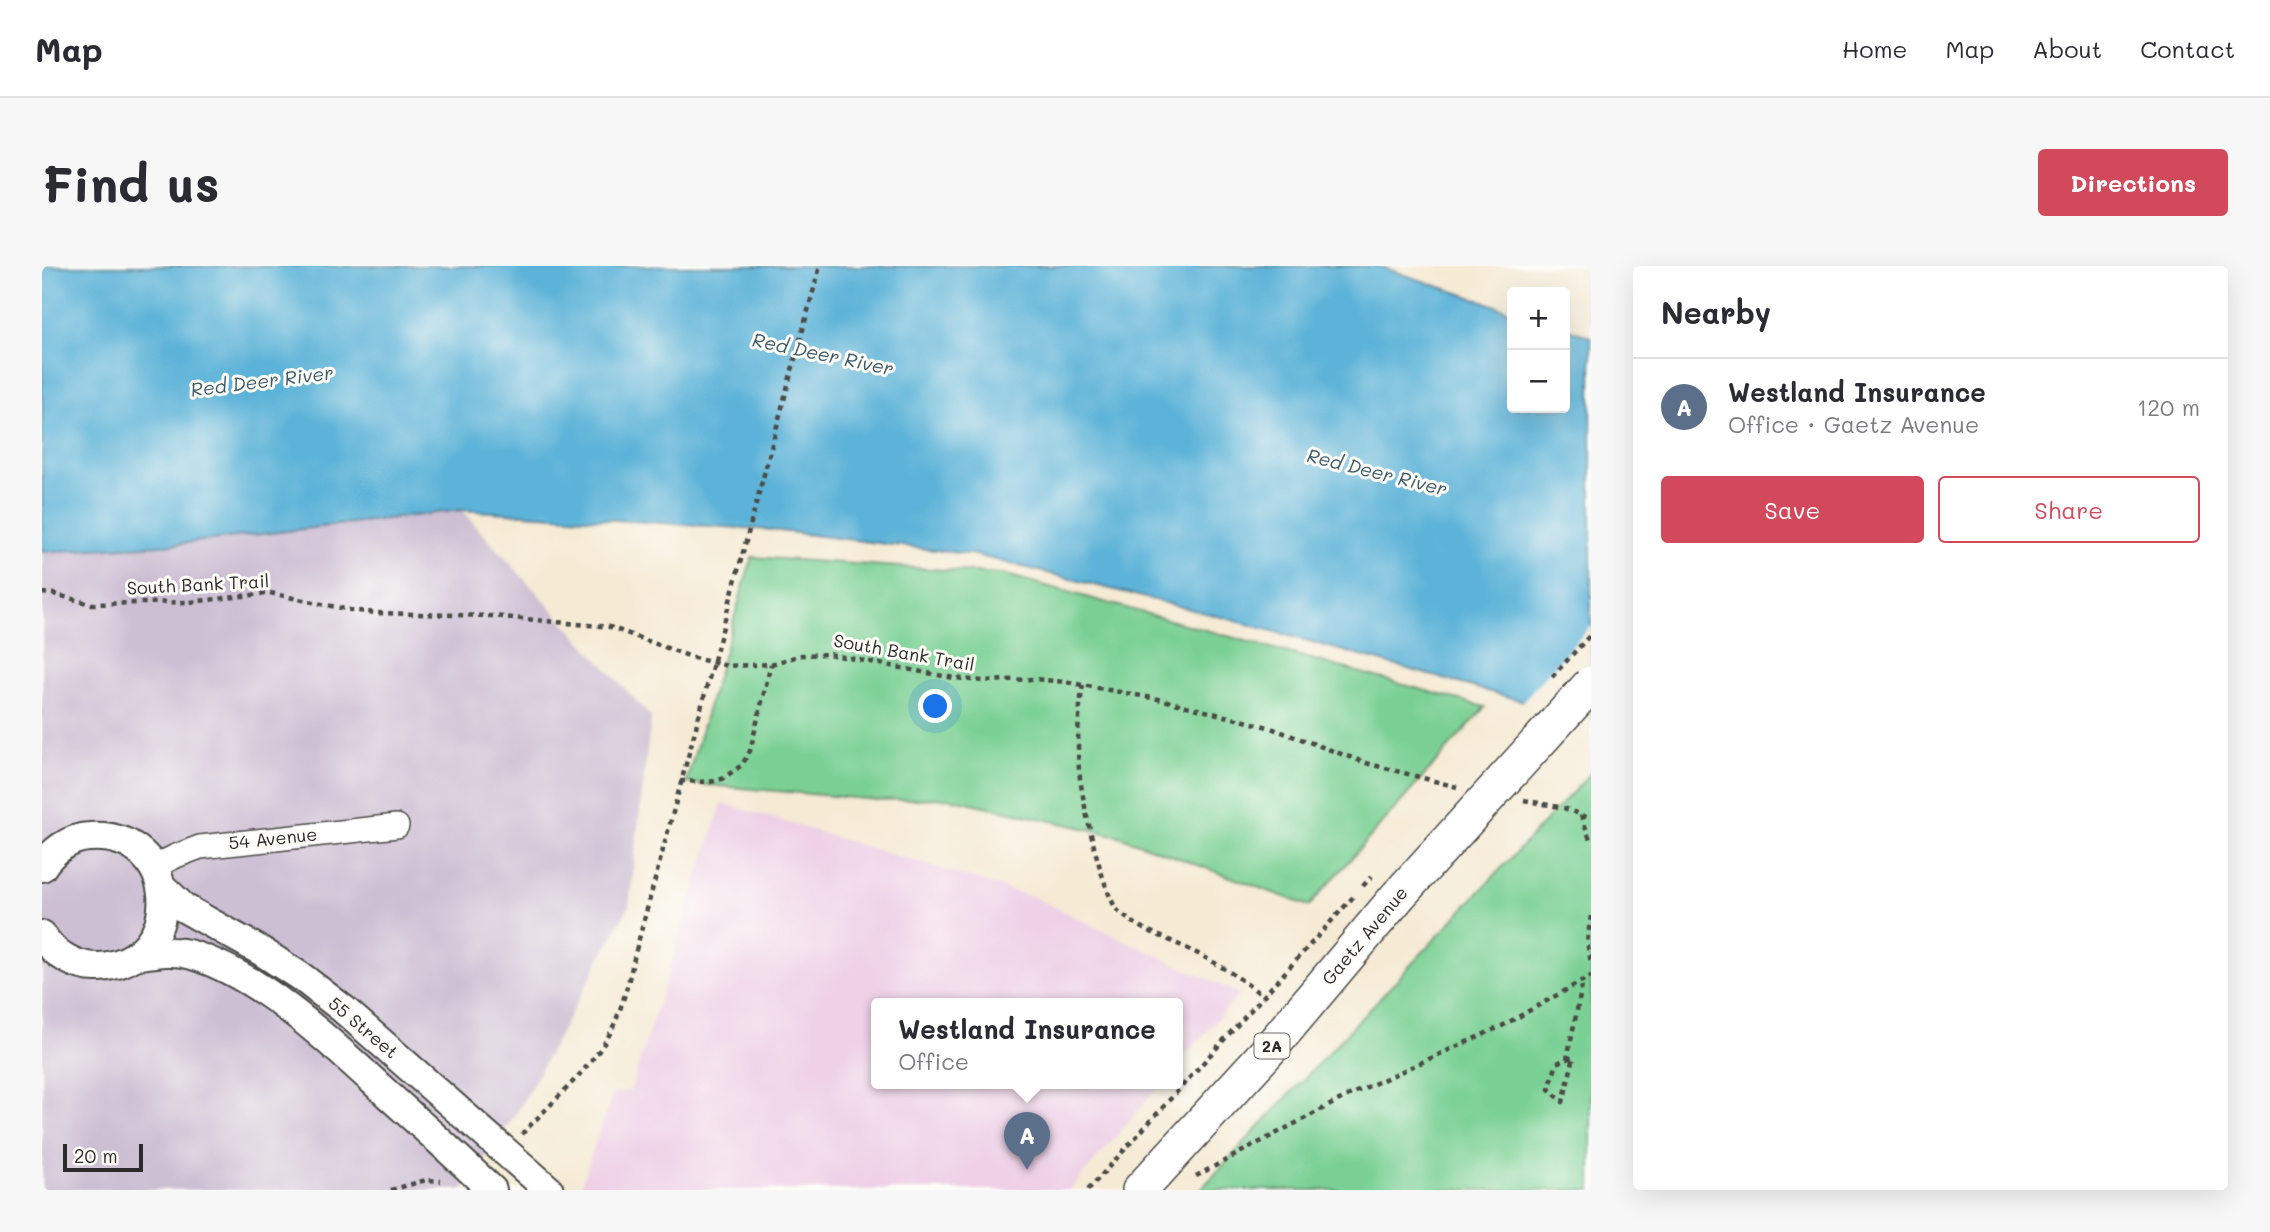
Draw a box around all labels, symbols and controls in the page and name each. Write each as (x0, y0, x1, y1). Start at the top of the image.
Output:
text: Map (35, 27, 103, 70)
text: Home (1842, 33, 1907, 64)
text: Map (1945, 33, 1994, 64)
text: About (2032, 33, 2102, 64)
text: Contact (2140, 33, 2235, 64)
button: Directions (2038, 149, 2228, 216)
text: Find us (42, 151, 220, 214)
map controls (1507, 287, 1570, 413)
button: + (1507, 287, 1570, 350)
text: Nearby (1661, 292, 1771, 332)
water label: Red Deer River (750, 326, 896, 381)
button: − (1507, 350, 1570, 413)
water label: Red Deer River (189, 359, 335, 402)
text: Westland Insurance (1728, 375, 1986, 409)
text: A (1676, 392, 1692, 422)
text: 120 m (2137, 392, 2200, 422)
text: Office · Gaetz Avenue (1728, 409, 1979, 439)
water label: Red Deer River (1304, 442, 1450, 501)
button: Save (1661, 476, 1924, 543)
button: Share (1938, 476, 2200, 543)
street label: South Bank Trail (126, 568, 270, 600)
street label: South Bank Trail (832, 628, 976, 676)
your location (918, 689, 952, 723)
street label: 54 Avenue (227, 821, 318, 855)
street label: Gaetz Avenue (1316, 881, 1413, 990)
street label: 55 Street (324, 991, 404, 1063)
popup (871, 998, 1183, 1089)
text: Westland Insurance (898, 1012, 1156, 1046)
road number: 2A (1254, 1034, 1290, 1058)
text: Office (898, 1046, 969, 1076)
pin: A (1004, 1112, 1050, 1170)
scale bar (63, 1141, 144, 1173)
text: 20 m (74, 1143, 118, 1168)

